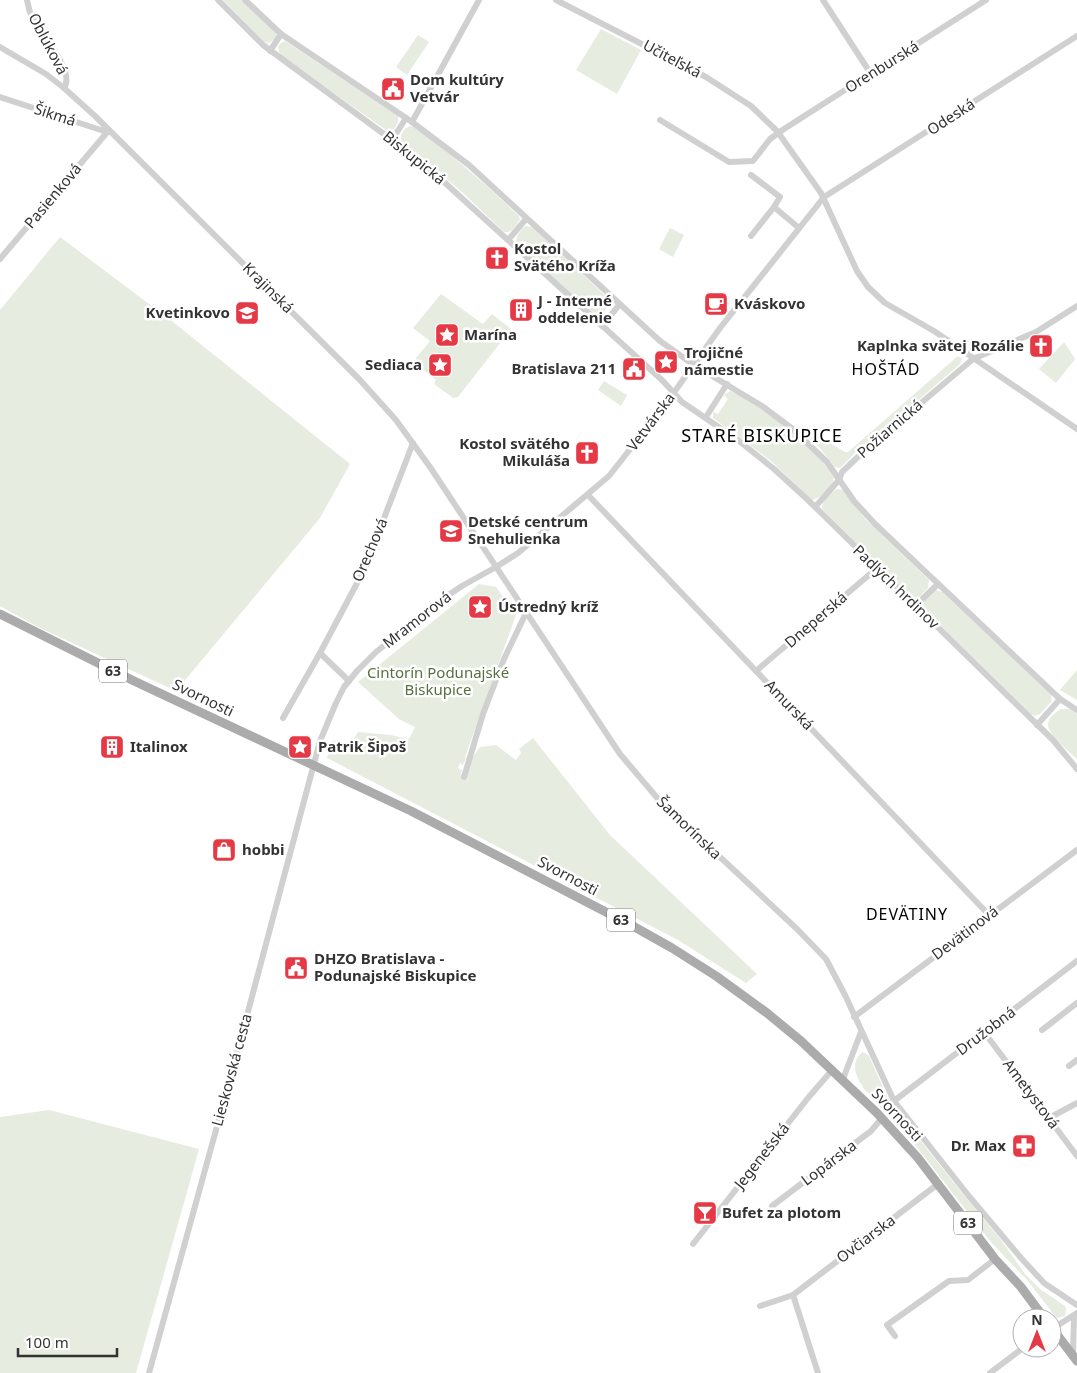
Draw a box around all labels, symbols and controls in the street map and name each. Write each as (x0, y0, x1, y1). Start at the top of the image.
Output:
street label: Oblúková (24, 9, 73, 78)
street label: Učiteľská (640, 34, 705, 82)
street label: Orenburská (841, 36, 922, 97)
place label: Dom kultúry Vetvár (410, 69, 504, 106)
public building icon: Dom kultúry Vetvár (380, 76, 406, 102)
street label: Odeská (923, 93, 978, 139)
street label: Šikmá (32, 98, 79, 130)
street label: Biskupická (379, 126, 450, 189)
street label: Pasienková (19, 159, 85, 232)
place label: Kostol Svätého Kríža (514, 238, 616, 275)
church icon: Kostol Svätého Kríža (484, 245, 510, 271)
street label: Krajinská (239, 258, 298, 317)
place label: J - Interné oddelenie (536, 290, 612, 327)
cafe icon: Kváskovo (703, 291, 729, 317)
place label: Kváskovo (734, 293, 805, 313)
building icon: J - Interné oddelenie (508, 297, 534, 323)
school or university icon: Kvetinkovo (234, 300, 260, 326)
place label: Kvetinkovo (145, 302, 230, 322)
place icon: Marína (434, 322, 460, 348)
place label: Marína (464, 324, 517, 344)
church icon: Kaplnka svätej Rozálie (1028, 333, 1054, 359)
place label: Kaplnka svätej Rozálie (857, 335, 1024, 355)
place label: Trojičné námestie (684, 342, 754, 379)
place icon: Trojičné námestie (653, 349, 679, 375)
place icon: Sediaca (427, 352, 453, 378)
place label: Sediaca (365, 354, 422, 374)
public building icon: Bratislava 211 (621, 356, 647, 382)
place label: Bratislava 211 (511, 358, 616, 378)
district label: HOŠTÁD (852, 358, 920, 380)
street label: Vetvárska (622, 388, 679, 455)
street label: Požiarnická (852, 394, 926, 462)
district label: STARÉ BISKUPICE (681, 423, 843, 447)
place label: Kostol svätého Mikuláša (459, 433, 570, 470)
church icon: Kostol svätého Mikuláša (574, 440, 600, 466)
place label: Detské centrum Snehulienka (468, 511, 588, 548)
street label: Orechová (347, 515, 391, 585)
school or university icon: Detské centrum Snehulienka (438, 518, 464, 544)
street label: Padlých hrdinov (849, 540, 944, 633)
street label: Mramorová (378, 586, 455, 652)
street label: Dneperská (780, 587, 851, 652)
place icon: Ústredný kríž (467, 594, 493, 620)
place label: Ústredný kríž (498, 596, 599, 616)
road number: 63 (99, 659, 127, 682)
park label: Cintorín Podunajské Biskupice (367, 662, 509, 699)
street label: Svornosti (169, 674, 237, 721)
street label: Amurská (761, 675, 819, 734)
building icon: Italinox (99, 734, 125, 760)
place icon: Patrik Šipoš (287, 734, 313, 760)
place label: Italinox (130, 736, 188, 756)
place label: Patrik Šipoš (318, 736, 407, 756)
street label: Šamorínska (653, 791, 726, 863)
shop icon: hobbi (211, 837, 237, 863)
place label: hobbi (242, 839, 285, 859)
street label: Svornosti (535, 851, 602, 899)
street label: Devätinová (927, 901, 1002, 964)
district label: DEVÄTINY (866, 903, 948, 925)
road number: 63 (607, 908, 635, 932)
place label: DHZO Bratislava - Podunajské Biskupice (314, 948, 477, 985)
public building icon: DHZO Bratislava - Podunajské Biskupice (283, 955, 309, 981)
street label: Družobná (952, 1001, 1019, 1059)
street label: Lieskovská cesta (206, 1011, 256, 1128)
street label: Ametystová (999, 1054, 1065, 1132)
street label: Svornosti (868, 1083, 928, 1145)
street label: Jegenešská (728, 1118, 793, 1194)
pharmacy icon: Dr. Max (1011, 1133, 1037, 1159)
street label: Lopárska (797, 1135, 860, 1190)
place label: Dr. Max (951, 1135, 1006, 1155)
bar icon: Bufet za plotom (692, 1200, 718, 1226)
place label: Bufet za plotom (722, 1202, 841, 1222)
street label: Ovčiarska (832, 1210, 899, 1267)
road number: 63 (954, 1212, 982, 1234)
north arrow (1012, 1308, 1062, 1358)
text: N (1031, 1310, 1043, 1329)
scale bar (18, 1326, 116, 1358)
text: 100 m (25, 1332, 69, 1352)

